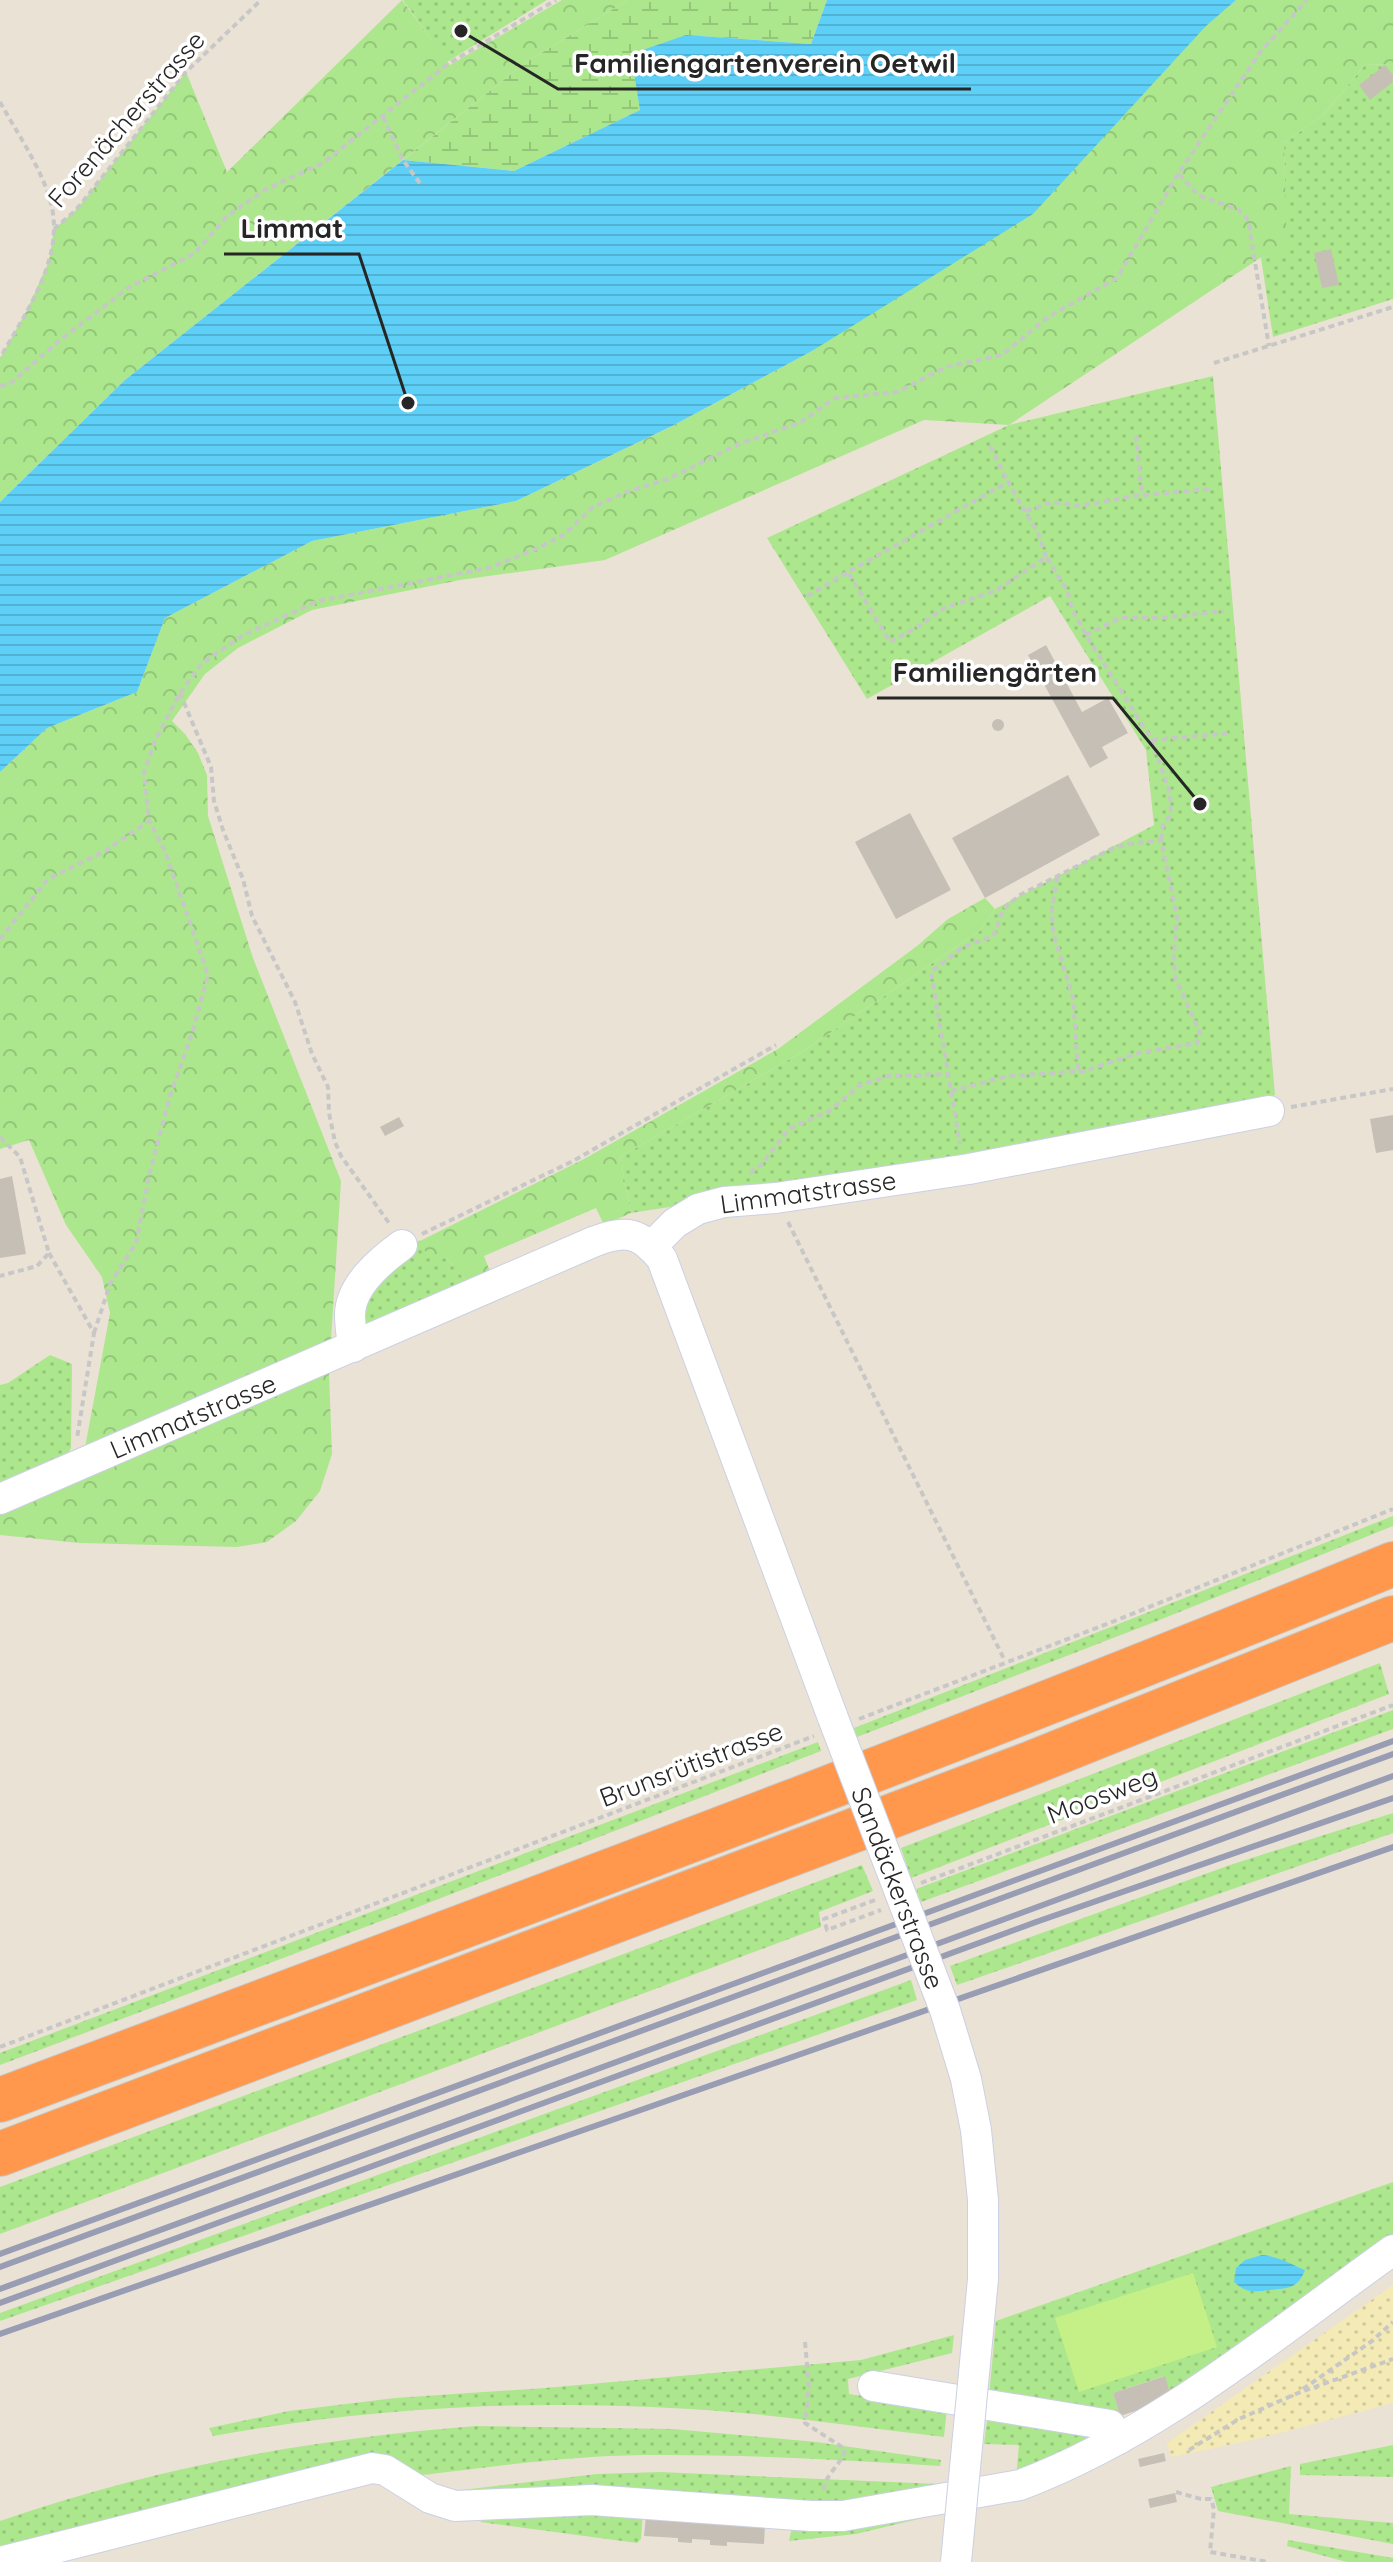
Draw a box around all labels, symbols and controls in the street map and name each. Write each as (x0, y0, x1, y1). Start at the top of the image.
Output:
street label: Forenächerstrasse (40, 24, 212, 214)
callout: Familiengartenverein Oetwil (558, 37, 971, 89)
text: Familiengartenverein Oetwil (574, 45, 956, 80)
callout: Limmat (224, 202, 359, 254)
text: Limmat (240, 210, 344, 245)
callout: Familiengärten (877, 646, 1113, 698)
text: Familiengärten (893, 654, 1097, 689)
street label: Limmatstrasse (718, 1163, 898, 1221)
street label: Limmatstrasse (105, 1366, 281, 1466)
street label: Brunsrütistrasse (595, 1714, 787, 1814)
street label: Moosweg (1042, 1759, 1162, 1831)
street label: Sandäckerstrasse (844, 1782, 952, 1994)

